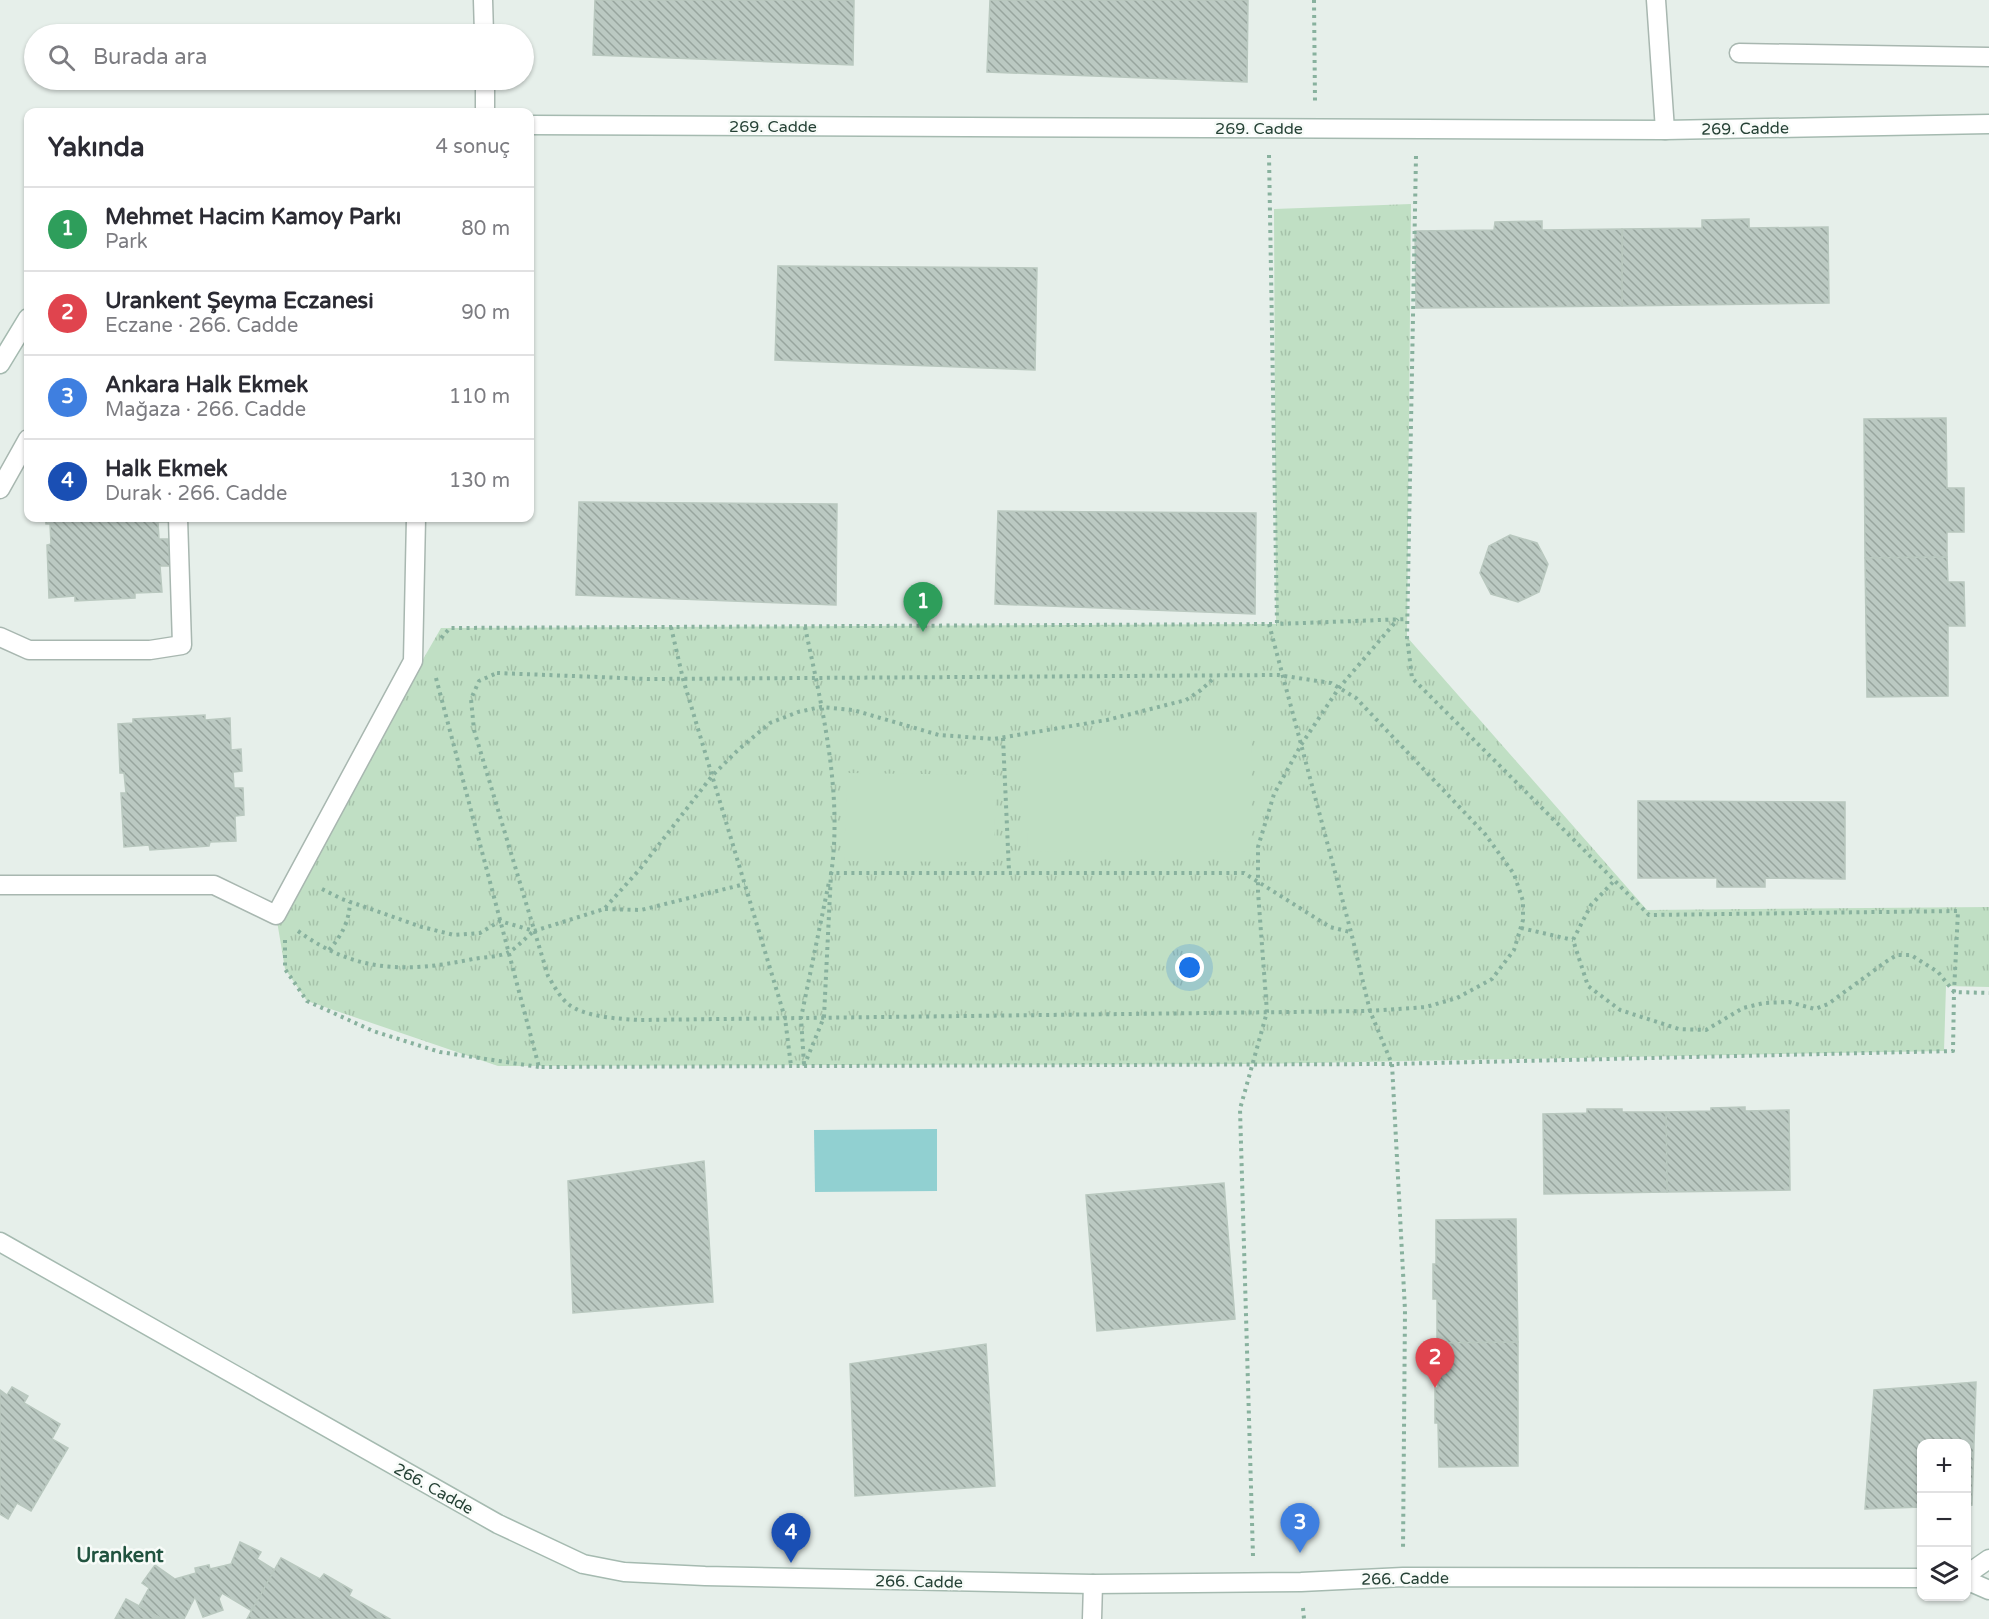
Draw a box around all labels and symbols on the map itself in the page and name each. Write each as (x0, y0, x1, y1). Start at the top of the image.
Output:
street label: 269. Cadde (729, 117, 817, 137)
street label: 269. Cadde (1701, 118, 1789, 140)
street label: 269. Cadde (1215, 119, 1303, 139)
pin: 1 (904, 582, 942, 632)
your location (1175, 953, 1204, 982)
pin: 2 (1416, 1338, 1454, 1388)
street label: 266. Cadde (390, 1459, 477, 1519)
pin: 3 (1280, 1504, 1320, 1553)
pin: 4 (772, 1514, 810, 1563)
district label: Urankent (76, 1544, 164, 1568)
street label: 266. Cadde (1361, 1568, 1449, 1590)
street label: 266. Cadde (875, 1571, 963, 1593)

